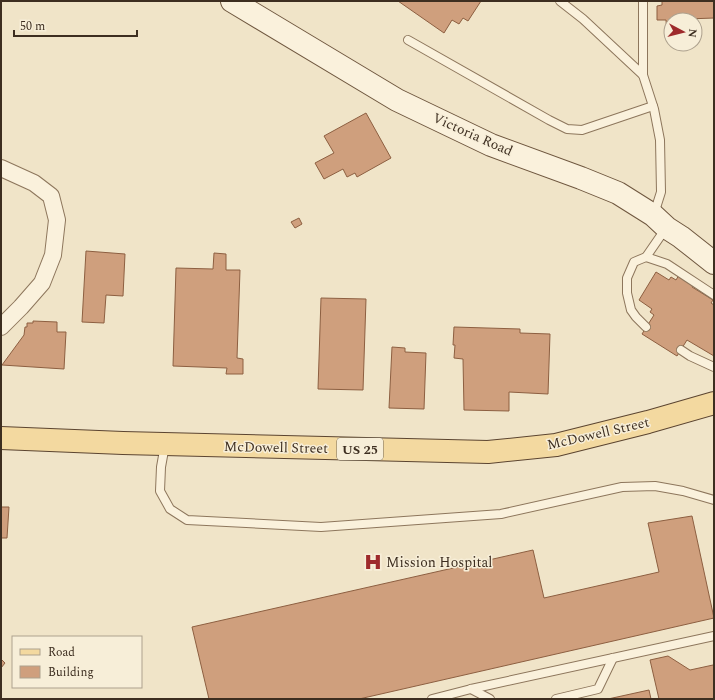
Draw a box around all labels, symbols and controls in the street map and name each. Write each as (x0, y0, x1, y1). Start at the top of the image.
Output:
scale bar (14, 12, 137, 38)
north arrow (663, 12, 703, 52)
text: 50 m (20, 17, 45, 36)
text: N (683, 28, 701, 39)
street label: Victoria Road (429, 107, 516, 162)
street label: McDowell Street (545, 412, 651, 455)
street label: McDowell Street (224, 436, 328, 459)
road number: US 25 (337, 438, 383, 460)
hospital icon: Mission Hospital (363, 552, 383, 572)
place label: Mission Hospital (386, 552, 492, 573)
legend (12, 636, 142, 688)
text: Road (48, 643, 75, 662)
text: Building (48, 663, 94, 682)

